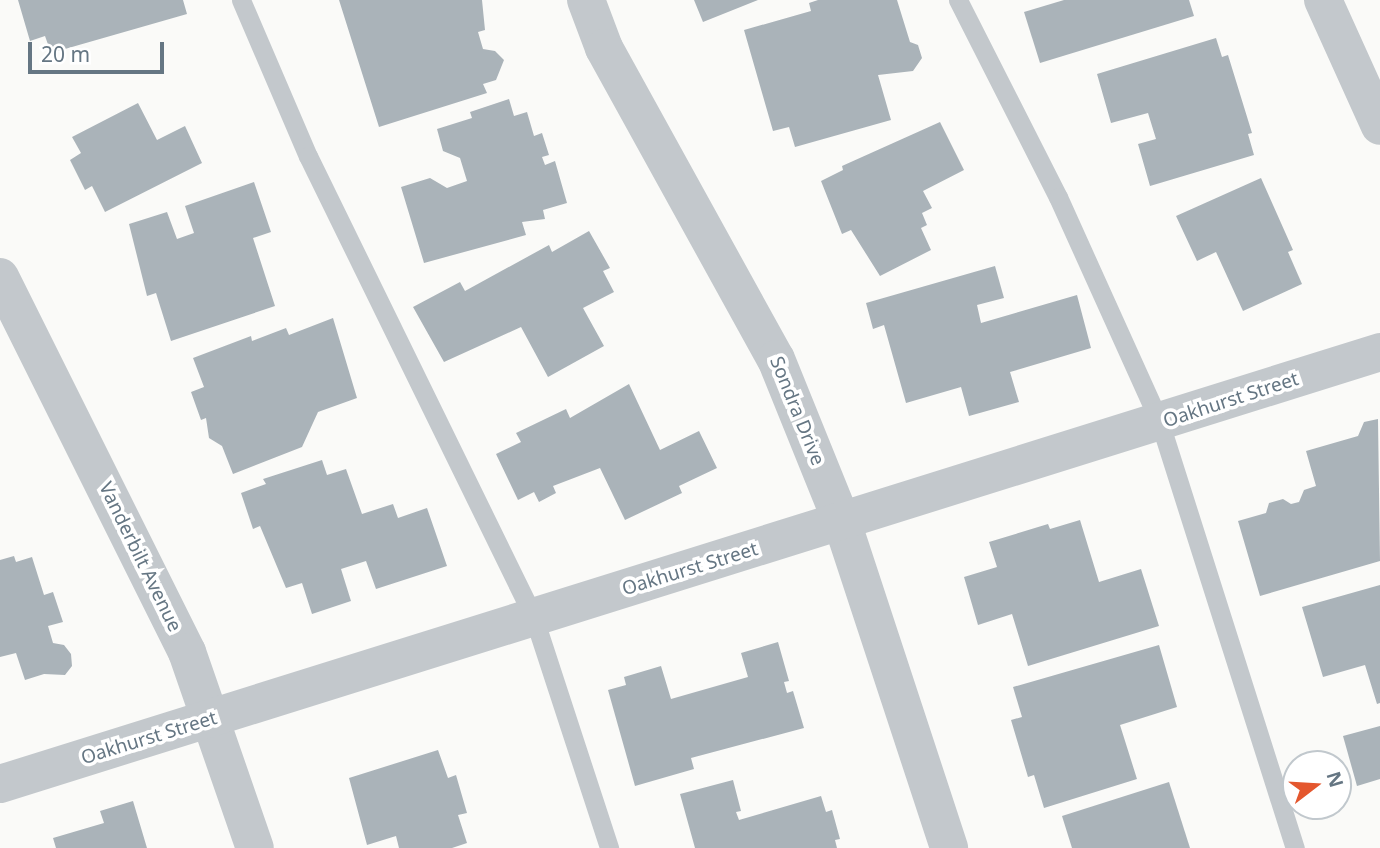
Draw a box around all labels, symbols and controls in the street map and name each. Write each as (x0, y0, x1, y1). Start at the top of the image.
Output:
scale bar (32, 28, 168, 72)
text: 20 m (41, 40, 90, 68)
street label: Sondra Drive (765, 353, 829, 469)
street label: Oakhurst Street (1160, 367, 1302, 433)
street label: Vanderbilt Avenue (94, 478, 186, 636)
street label: Oakhurst Street (619, 537, 761, 601)
street label: Oakhurst Street (78, 706, 220, 770)
north arrow (1282, 750, 1352, 820)
text: N (1320, 768, 1350, 791)

